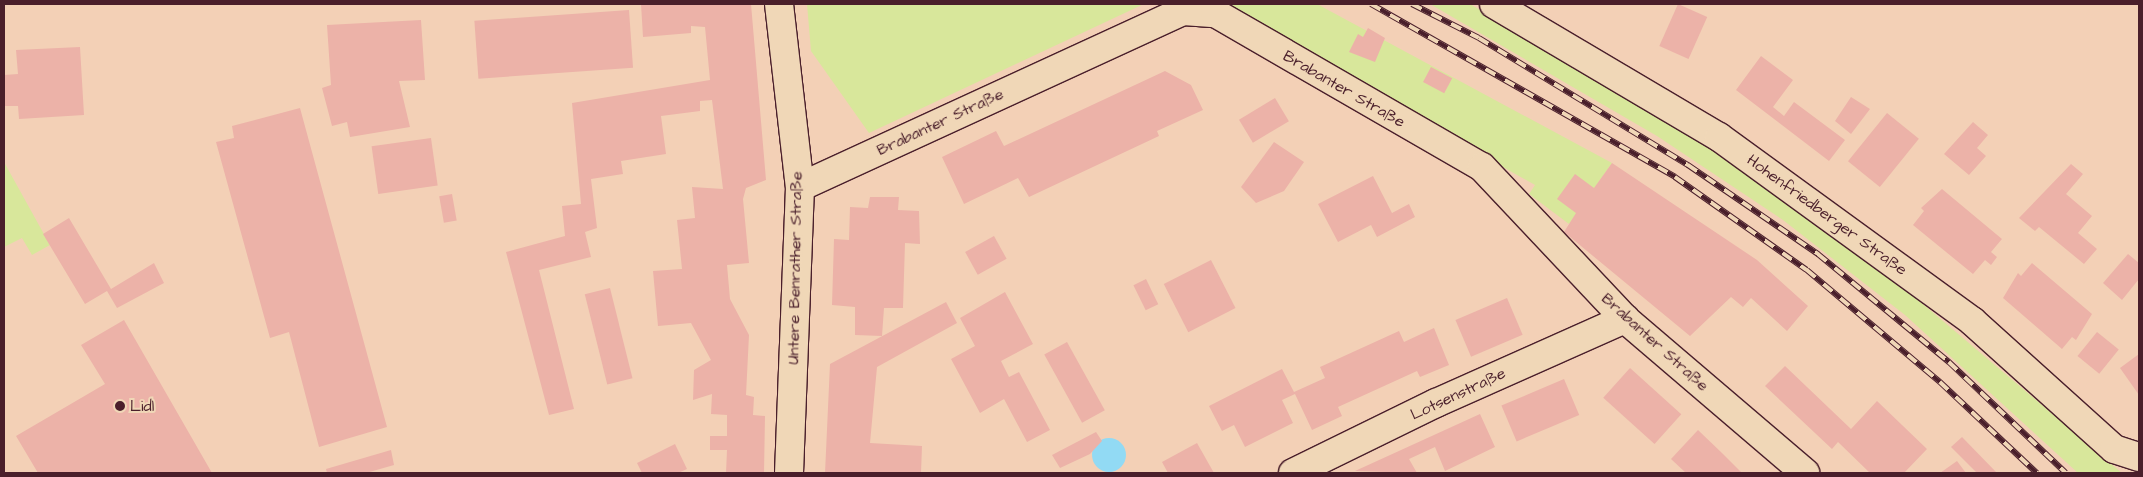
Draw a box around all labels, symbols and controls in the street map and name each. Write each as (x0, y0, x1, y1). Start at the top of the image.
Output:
street label: Brabanter Straße (1280, 46, 1408, 132)
street label: Brabanter Straße (874, 84, 1006, 160)
street label: Hohenfriedberger Straße (1743, 150, 1911, 280)
street label: Untere Benrather Straße (784, 171, 806, 365)
street label: Brabanter Straße (1597, 289, 1713, 395)
street label: Lotsenstraße (1407, 364, 1509, 424)
place label: Lidl (130, 396, 154, 416)
marker: Lidl (114, 400, 126, 412)

